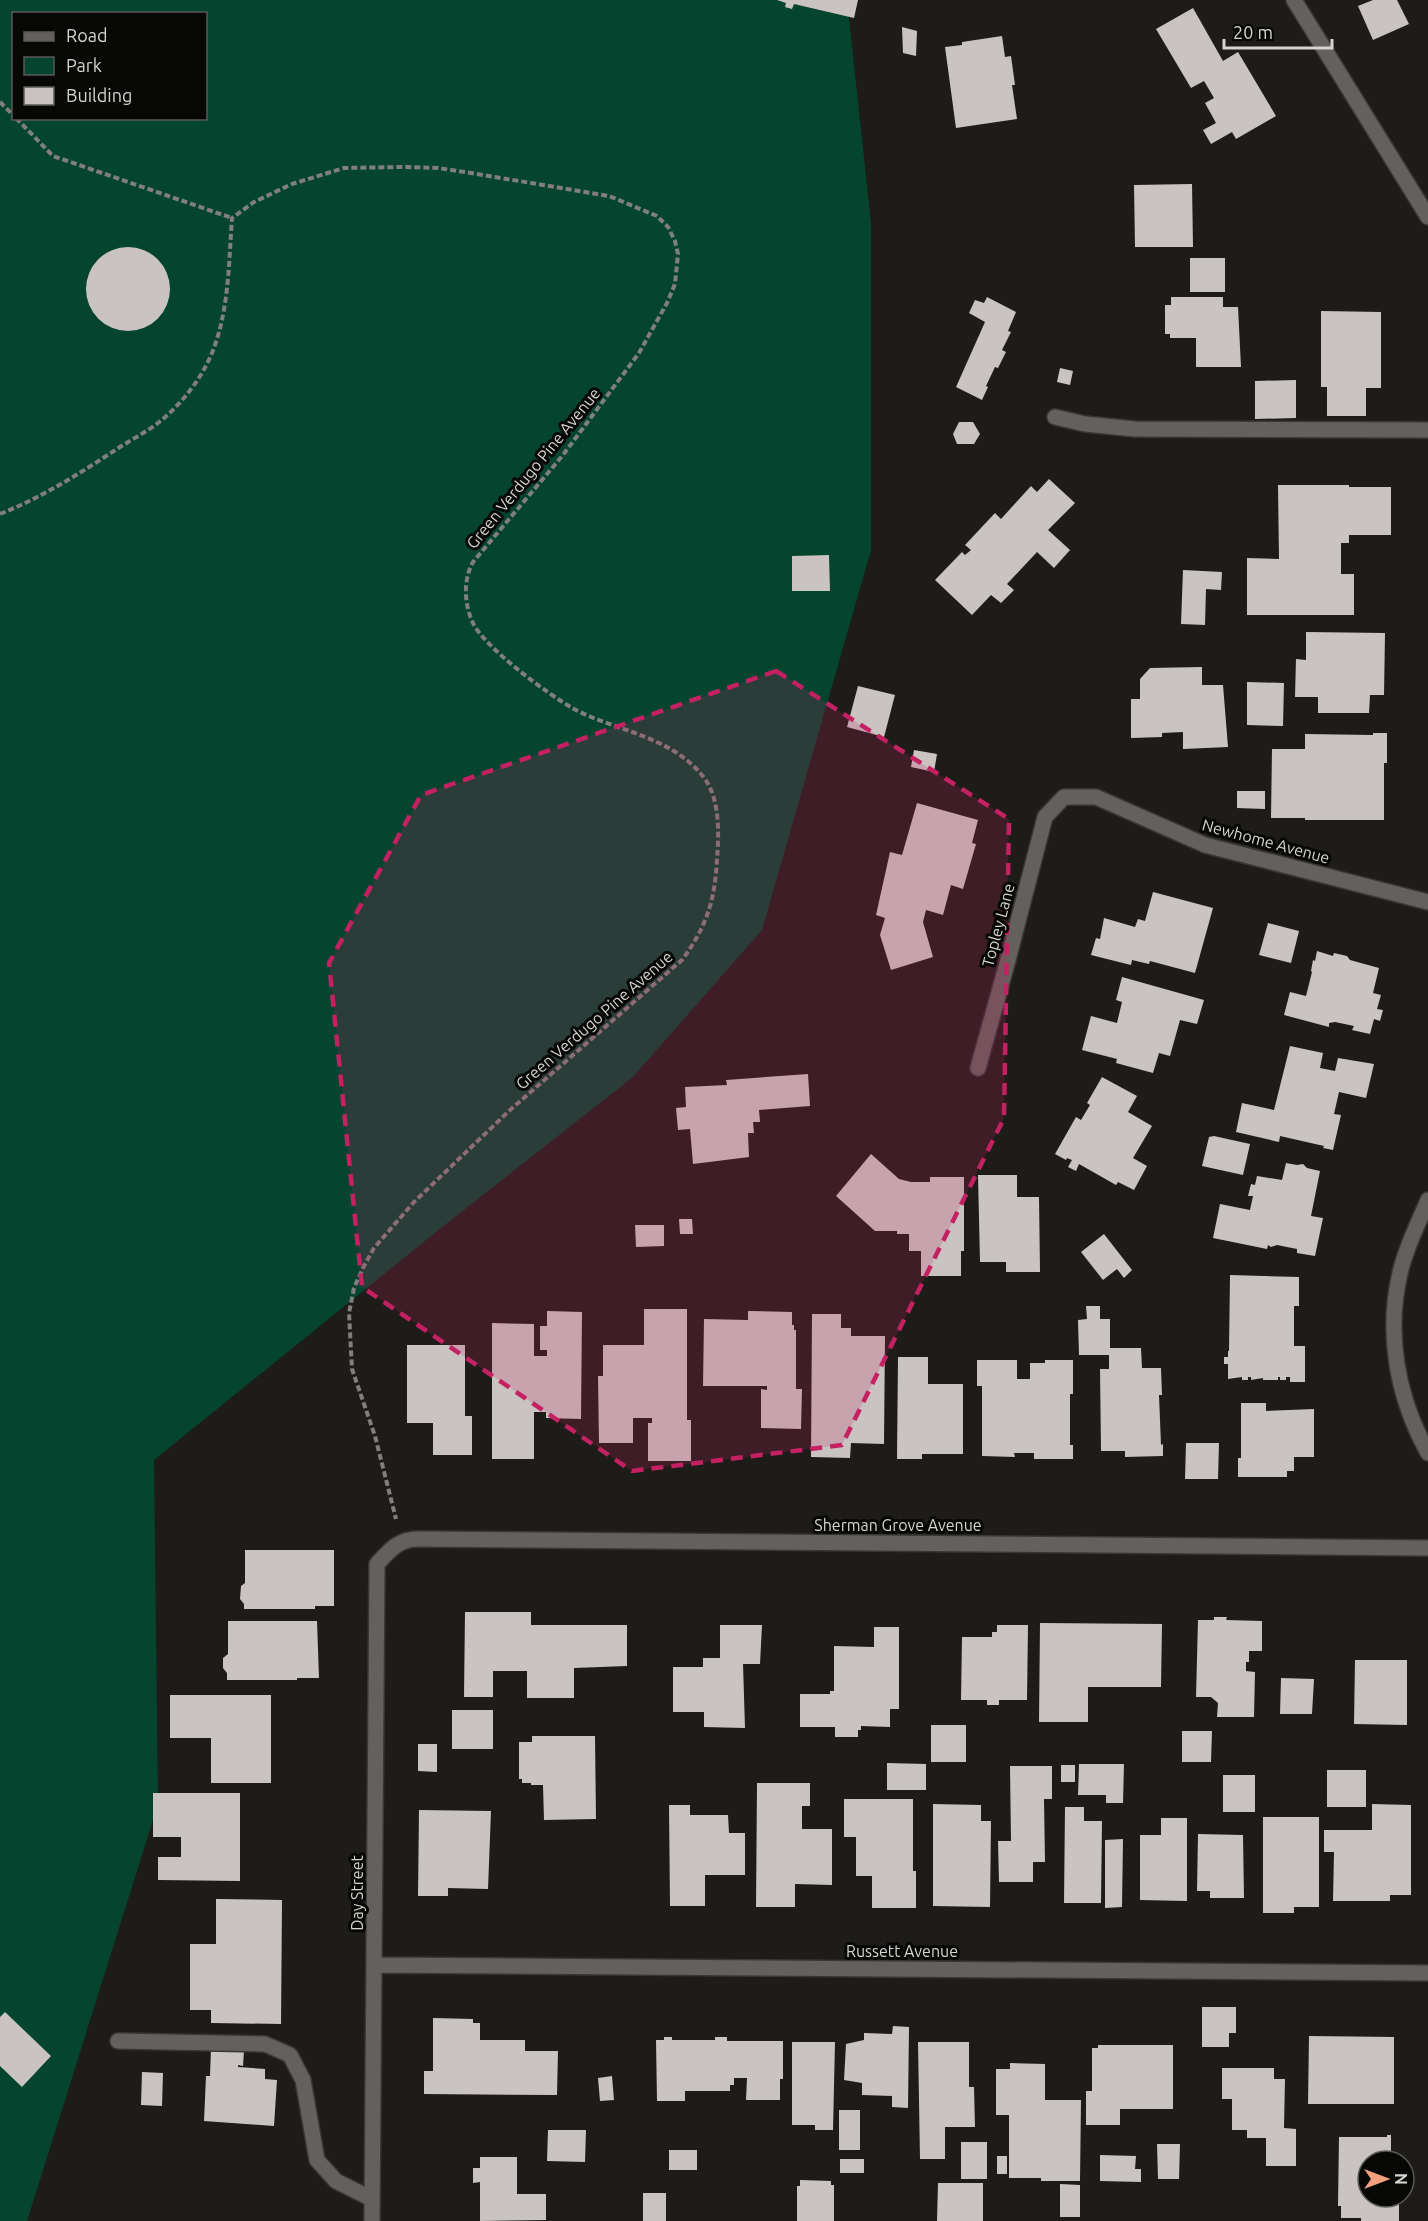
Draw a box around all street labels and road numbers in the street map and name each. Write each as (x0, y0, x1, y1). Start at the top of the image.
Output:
street label: Green Verdugo Pine Avenue (463, 384, 603, 552)
street label: Newhome Avenue (1200, 815, 1332, 867)
street label: Topley Lane (978, 881, 1018, 969)
street label: Green Verdugo Pine Avenue (512, 947, 676, 1093)
street label: Sherman Grove Avenue (814, 1516, 982, 1534)
street label: Day Street (348, 1855, 366, 1931)
street label: Russett Avenue (846, 1942, 958, 1960)

